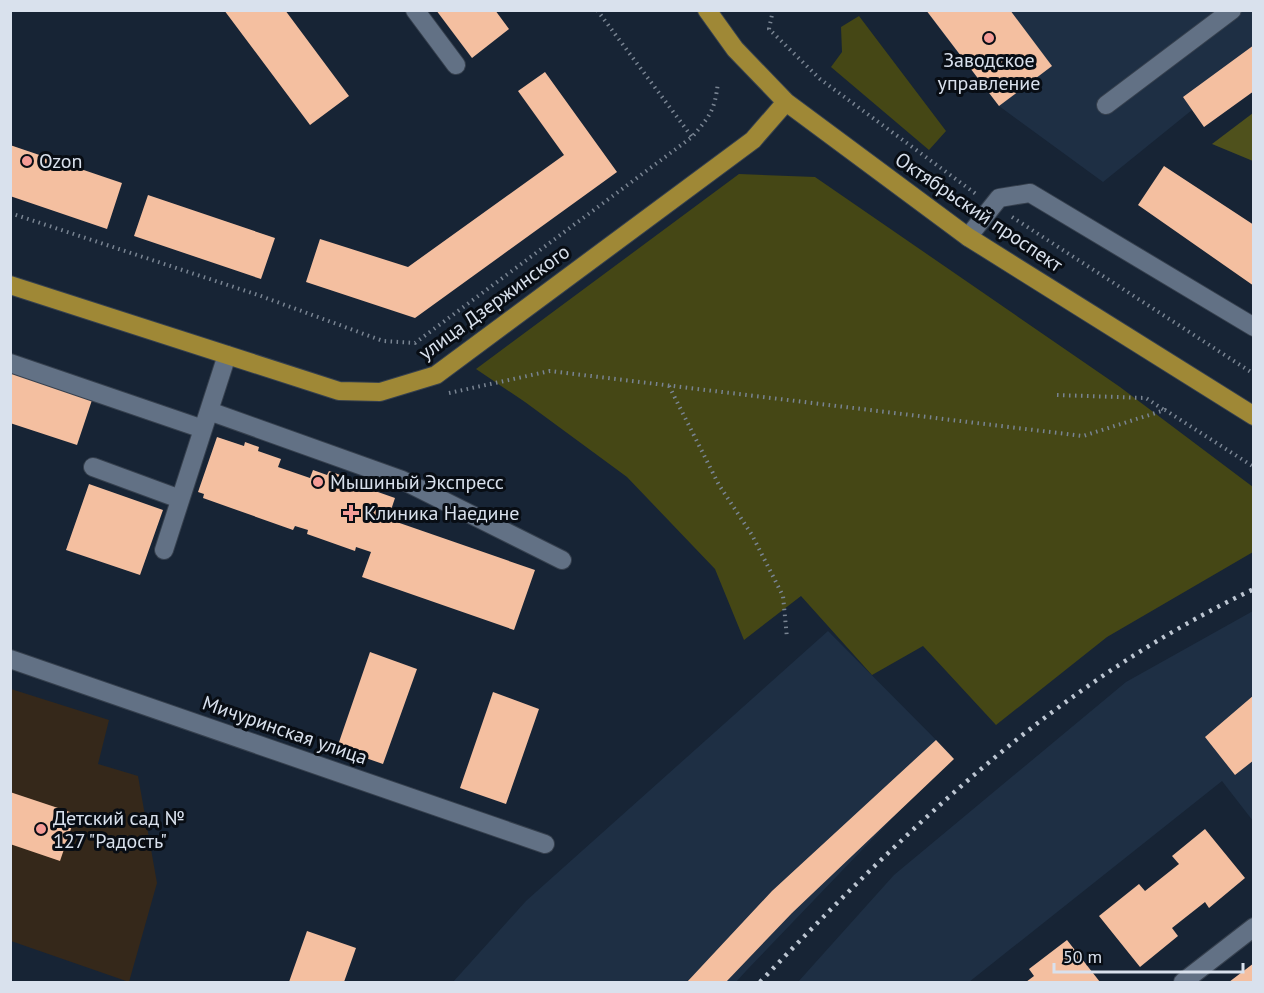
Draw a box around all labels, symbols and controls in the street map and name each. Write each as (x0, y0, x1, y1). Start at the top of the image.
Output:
marker: Заводское управление (982, 31, 996, 45)
place label: Заводское управление (938, 47, 1040, 96)
street label: Октябрьский проспект (890, 146, 1068, 278)
place label: Ozon (39, 148, 83, 174)
marker: Ozon (20, 154, 34, 168)
street label: улица Дзержинского (413, 238, 575, 366)
place label: Мышиный Экспресс (330, 469, 504, 495)
marker: Мышиный Экспресс (311, 475, 325, 489)
place label: Клиника Наедине (364, 500, 520, 526)
marker: Клиника Наедине (342, 504, 360, 522)
street label: Мичуринская улица (199, 690, 371, 770)
place label: Детский сад № 127 "Радость" (53, 805, 185, 854)
marker: Детский сад № 127 "Радость" (34, 822, 48, 836)
scale bar (1054, 936, 1243, 974)
text: 50 m (1063, 945, 1102, 968)

